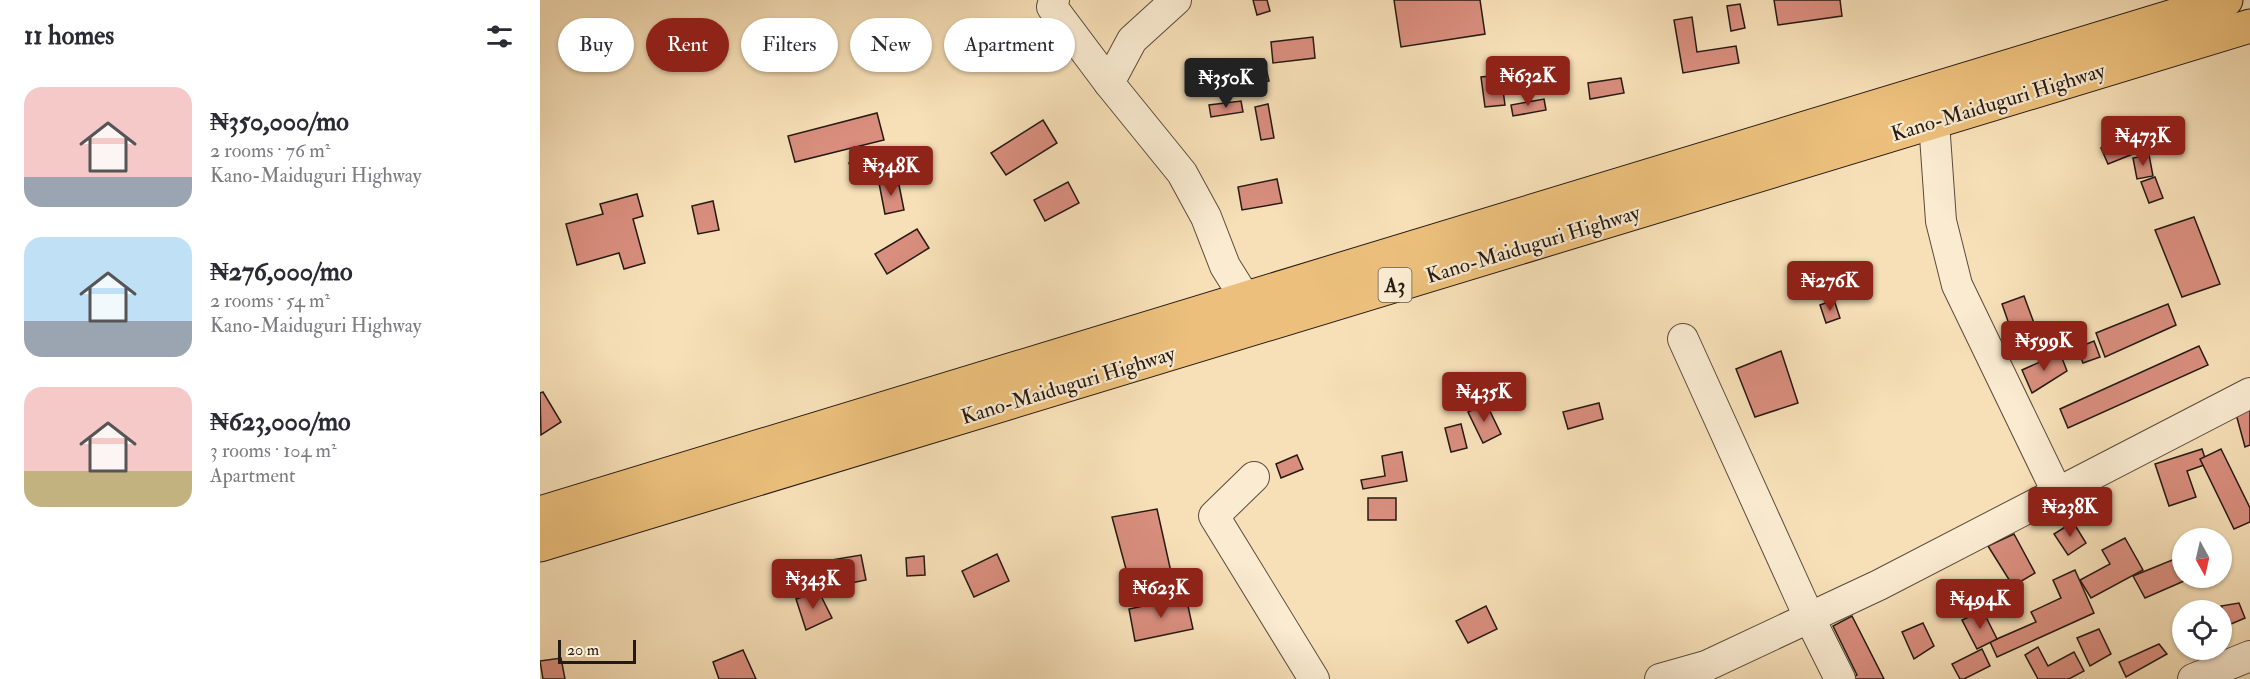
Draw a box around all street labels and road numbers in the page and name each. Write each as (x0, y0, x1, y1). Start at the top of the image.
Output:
street label: Kano-Maiduguri Highway (1888, 57, 2109, 148)
street label: Kano-Maiduguri Highway (1423, 199, 1644, 290)
road number: A3 (1378, 268, 1412, 302)
street label: Kano-Maiduguri Highway (958, 340, 1179, 431)

